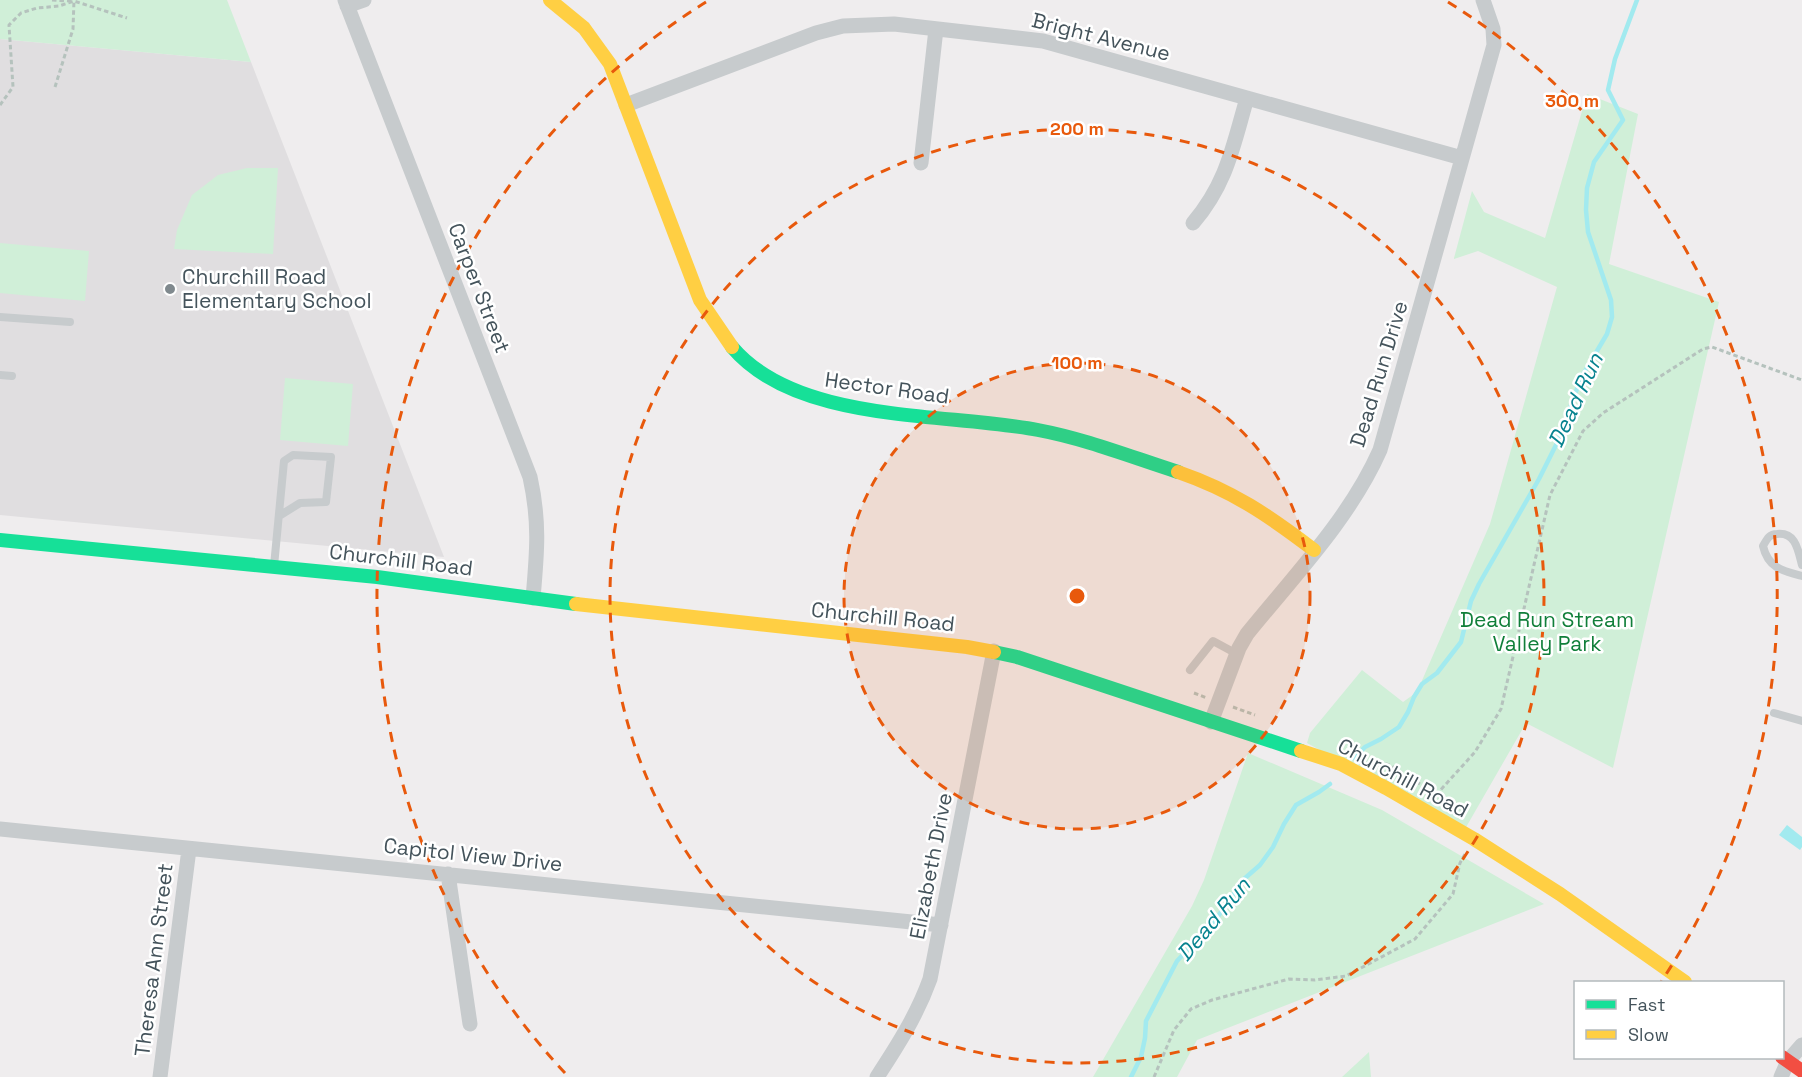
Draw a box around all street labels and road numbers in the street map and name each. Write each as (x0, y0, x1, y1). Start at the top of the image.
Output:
street label: Bright Avenue (1029, 6, 1173, 67)
street label: Carper Street (442, 219, 517, 357)
street label: Dead Run Drive (1343, 297, 1414, 450)
street label: Hector Road (823, 365, 951, 410)
street label: Churchill Road (328, 537, 474, 582)
street label: Churchill Road (810, 596, 956, 637)
street label: Churchill Road (1333, 732, 1473, 823)
street label: Elizabeth Drive (903, 790, 958, 942)
street label: Capitol View Drive (382, 832, 564, 877)
street label: Theresa Ann Street (128, 862, 179, 1058)

